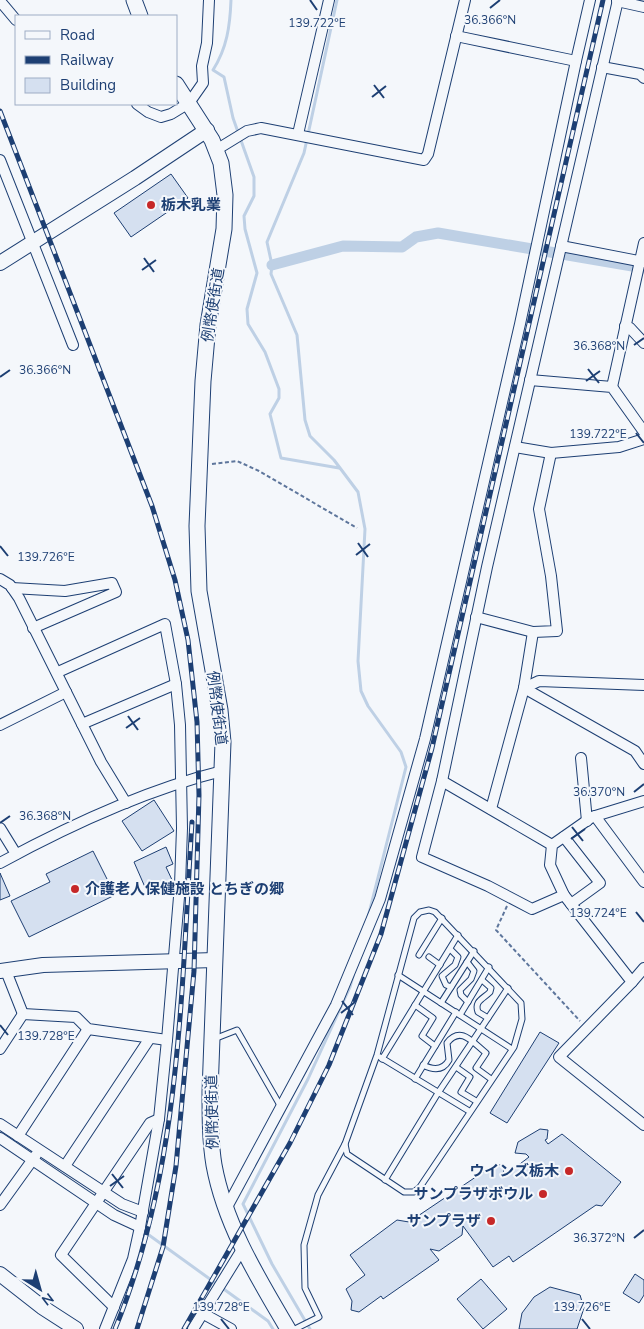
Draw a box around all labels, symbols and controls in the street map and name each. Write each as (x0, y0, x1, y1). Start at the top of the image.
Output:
text: 36.366°N (464, 12, 516, 28)
legend (15, 15, 178, 105)
text: 139.722°E (288, 15, 346, 31)
text: Road (60, 25, 95, 45)
text: Railway (60, 50, 114, 70)
text: Building (60, 75, 116, 95)
place label: 栃木乳業 (161, 195, 221, 215)
marker: 栃木乳業 (145, 199, 157, 211)
street label: 例幣使街道 (197, 266, 229, 344)
text: 36.368°N (573, 338, 625, 354)
text: 36.366°N (19, 362, 71, 378)
text: 139.722°E (569, 426, 627, 442)
text: 139.726°E (17, 549, 75, 565)
street label: 例幣使街道 (203, 670, 231, 746)
text: 36.370°N (573, 784, 625, 800)
text: 36.368°N (19, 808, 71, 824)
place label: 介護老人保健施設 とちぎの郷 (85, 879, 284, 899)
marker: 介護老人保健施設 とちぎの郷 (69, 883, 81, 895)
text: 139.724°E (569, 905, 627, 921)
text: 139.728°E (17, 1028, 75, 1044)
street label: 例幣使街道 (201, 1074, 223, 1150)
place label: ウインズ栃木 (469, 1161, 559, 1181)
marker: ウインズ栃木 (563, 1165, 575, 1177)
place label: サンプラザボウル (413, 1184, 533, 1204)
marker: サンプラザボウル (537, 1188, 549, 1200)
place label: サンプラザ (406, 1211, 481, 1231)
marker: サンプラザ (485, 1215, 497, 1227)
text: 36.372°N (573, 1230, 625, 1246)
north arrow (15, 1264, 65, 1314)
text: N (38, 1288, 57, 1310)
text: 139.728°E (192, 1299, 250, 1315)
text: 139.726°E (553, 1299, 611, 1315)

